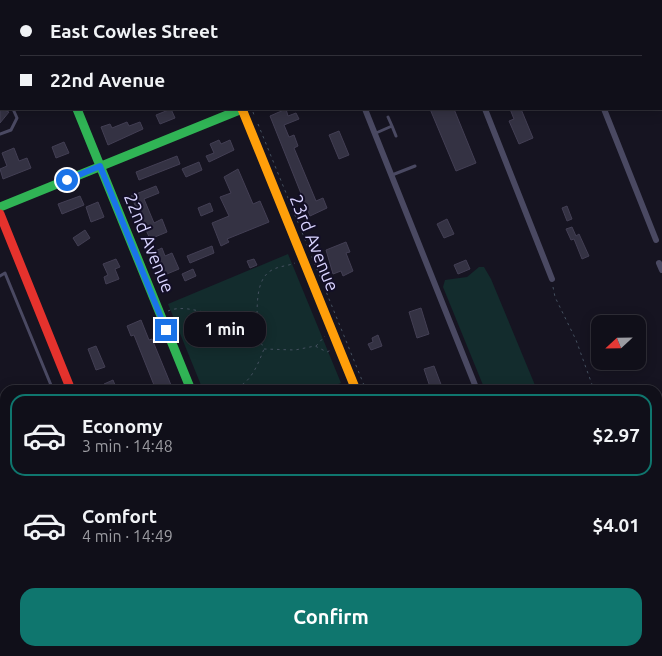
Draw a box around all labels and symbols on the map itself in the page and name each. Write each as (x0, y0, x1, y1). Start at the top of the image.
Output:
route start (56, 169, 78, 191)
street label: 22nd Avenue (121, 190, 179, 295)
street label: 23rd Avenue (286, 191, 343, 294)
callout: 1 min (184, 312, 266, 348)
north arrow (591, 315, 646, 370)
route end (155, 319, 177, 341)

